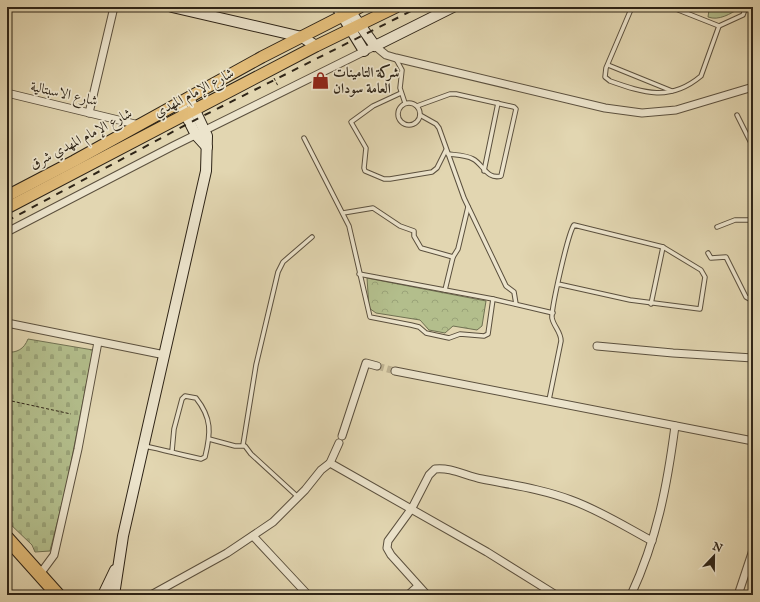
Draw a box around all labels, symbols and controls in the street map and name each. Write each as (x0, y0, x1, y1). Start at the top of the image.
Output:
place label: شركة التامينات العامة سودان (333, 63, 399, 98)
street label: شارع الإمام المهدي (151, 64, 239, 124)
shop icon: شركة التامينات العامة سودان (310, 71, 330, 91)
street label: شارع الاسبتالية (28, 78, 99, 112)
street label: شارع الإمام المهدي شرق (27, 104, 137, 176)
north arrow (694, 536, 734, 576)
text: N (709, 539, 725, 556)

